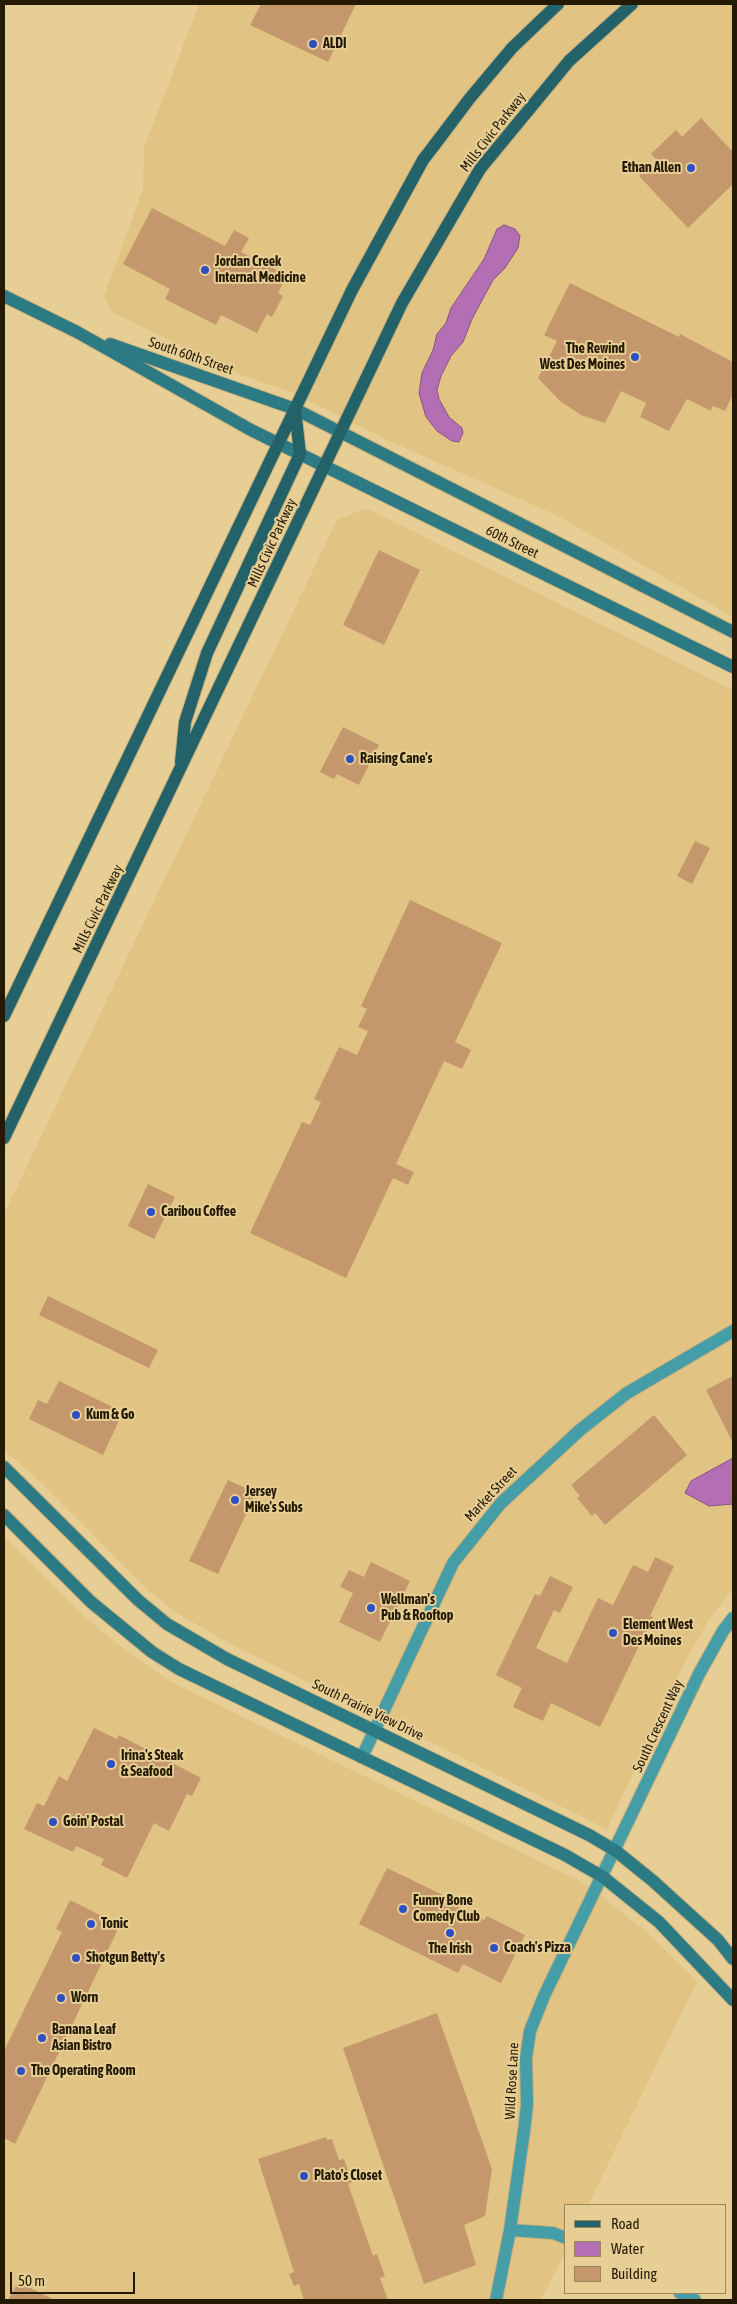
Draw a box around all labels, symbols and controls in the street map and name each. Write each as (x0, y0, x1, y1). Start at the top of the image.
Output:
place label: ALDI (323, 36, 347, 52)
marker: ALDI (307, 38, 319, 50)
street label: Mills Civic Parkway (457, 89, 529, 175)
place label: Ethan Allen (622, 160, 681, 176)
marker: Ethan Allen (685, 162, 697, 174)
place label: Jordan Creek Internal Medicine (215, 254, 306, 286)
marker: Jordan Creek Internal Medicine (199, 264, 211, 276)
street label: South 60th Street (146, 334, 236, 378)
place label: The Rewind West Des Moines (540, 341, 625, 374)
marker: The Rewind West Des Moines (629, 351, 641, 363)
street label: Mills Civic Parkway (244, 496, 300, 590)
street label: 60th Street (483, 522, 541, 562)
place label: Raising Cane's (360, 751, 432, 767)
marker: Raising Cane's (344, 753, 356, 765)
street label: Mills Civic Parkway (69, 862, 127, 956)
place label: Caribou Coffee (161, 1204, 236, 1220)
marker: Caribou Coffee (145, 1206, 157, 1218)
place label: Kum & Go (86, 1407, 135, 1423)
marker: Kum & Go (70, 1409, 82, 1421)
street label: Market Street (461, 1463, 521, 1525)
place label: Jersey Mike's Subs (245, 1484, 303, 1516)
marker: Jersey Mike's Subs (229, 1494, 241, 1506)
place label: Wellman's Pub & Rooftop (381, 1592, 454, 1624)
marker: Wellman's Pub & Rooftop (365, 1602, 377, 1614)
place label: Element West Des Moines (623, 1617, 693, 1650)
marker: Element West Des Moines (607, 1627, 619, 1639)
street label: South Prairie View Drive (310, 1676, 426, 1744)
street label: South Crescent Way (629, 1677, 687, 1775)
place label: Irina's Steak & Seafood (121, 1748, 183, 1780)
marker: Irina's Steak & Seafood (105, 1758, 117, 1770)
place label: Goin' Postal (63, 1814, 123, 1830)
marker: Goin' Postal (47, 1816, 59, 1828)
place label: Funny Bone Comedy Club (413, 1893, 480, 1925)
marker: Funny Bone Comedy Club (397, 1903, 409, 1915)
place label: Tonic (101, 1916, 128, 1932)
marker: Tonic (85, 1918, 97, 1930)
marker: The Irish (444, 1927, 456, 1939)
place label: Coach's Pizza (504, 1940, 571, 1956)
place label: The Irish (428, 1941, 472, 1957)
marker: Coach's Pizza (488, 1942, 500, 1954)
place label: Shotgun Betty's (86, 1950, 165, 1966)
marker: Shotgun Betty's (70, 1952, 82, 1964)
place label: Worn (71, 1990, 98, 2006)
marker: Worn (55, 1992, 67, 2004)
place label: Banana Leaf Asian Bistro (52, 2022, 116, 2054)
marker: Banana Leaf Asian Bistro (36, 2032, 48, 2044)
street label: Wild Rose Lane (502, 2042, 522, 2120)
place label: The Operating Room (31, 2063, 136, 2079)
marker: The Operating Room (15, 2065, 27, 2077)
place label: Plato's Closet (314, 2168, 382, 2184)
marker: Plato's Closet (298, 2170, 310, 2182)
legend (564, 2204, 727, 2294)
text: Road (611, 2215, 640, 2232)
text: Water (611, 2240, 644, 2257)
scale bar (12, 2262, 138, 2294)
text: Building (611, 2265, 657, 2282)
text: 50 m (18, 2272, 45, 2289)

